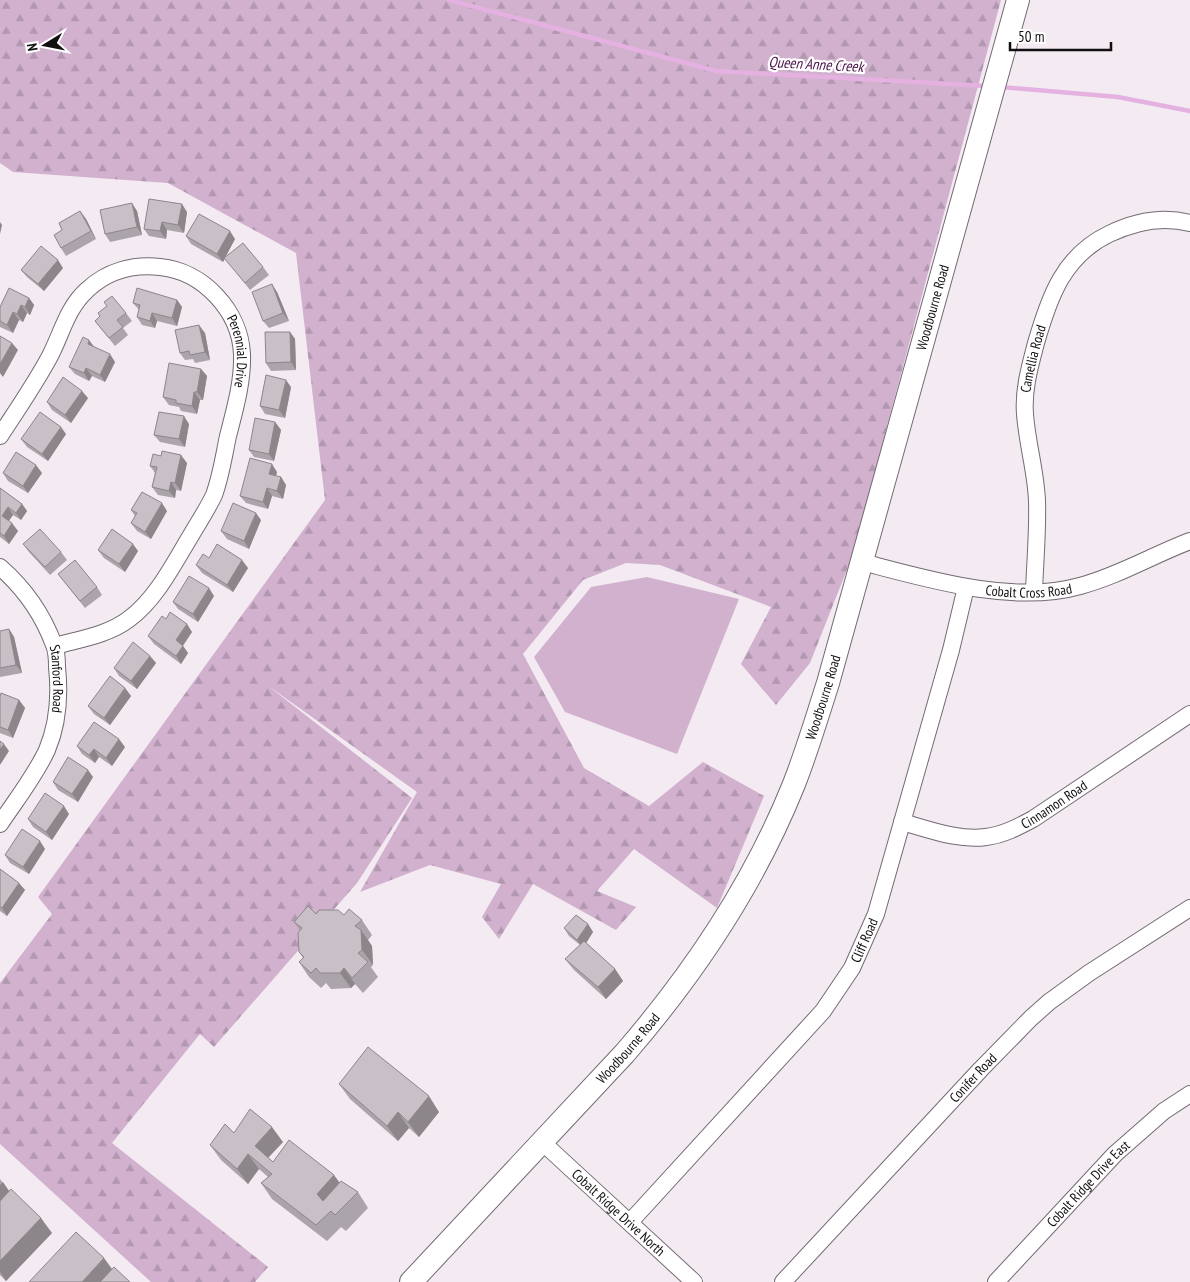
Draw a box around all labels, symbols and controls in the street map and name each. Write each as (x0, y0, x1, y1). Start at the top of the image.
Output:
north arrow (20, 20, 70, 70)
scale bar (1010, 20, 1111, 52)
text: 50 m (1018, 27, 1044, 46)
text: N (23, 42, 42, 53)
water label: Queen Anne Creek (768, 52, 866, 76)
street label: Woodbourne Road (912, 263, 953, 352)
street label: Perennial Drive (223, 312, 251, 389)
street label: Camellia Road (1016, 323, 1050, 394)
street label: Cobalt Cross Road (985, 579, 1073, 602)
street label: Stanford Road (46, 643, 67, 714)
street label: Woodbourne Road (801, 653, 844, 742)
street label: Cinnamon Road (1018, 776, 1091, 833)
street label: Cliff Road (847, 915, 882, 965)
street label: Woodbourne Road (592, 1009, 664, 1087)
street label: Conifer Road (945, 1049, 1001, 1106)
street label: Cobalt Ridge Drive East (1043, 1136, 1134, 1231)
street label: Cobalt Ridge Drive North (568, 1165, 669, 1260)

